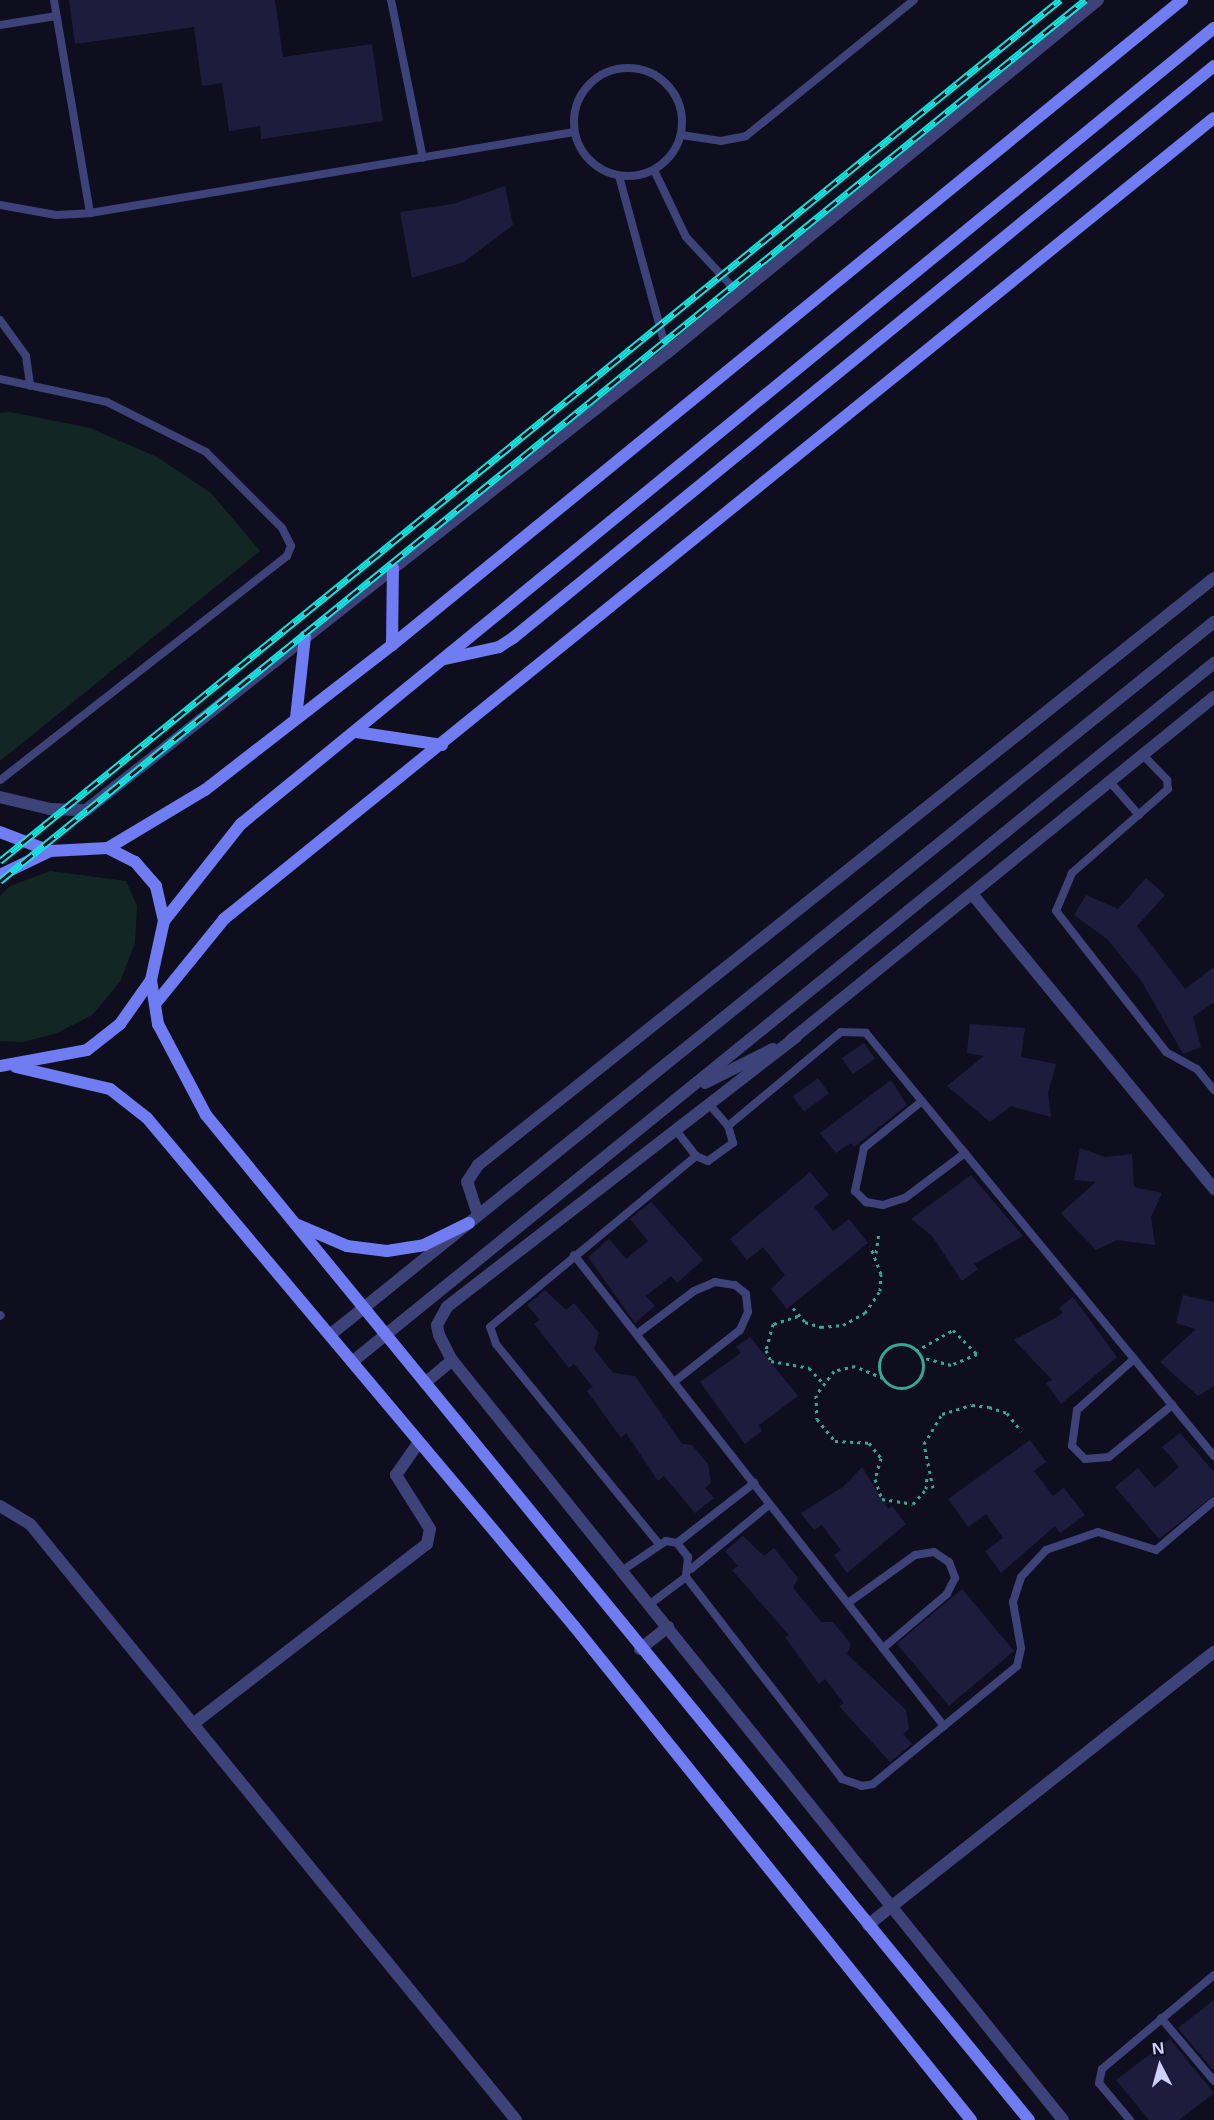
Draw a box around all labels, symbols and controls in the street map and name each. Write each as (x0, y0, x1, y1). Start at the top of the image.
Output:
north arrow (1130, 2036, 1190, 2096)
text: N (1150, 2036, 1166, 2060)

